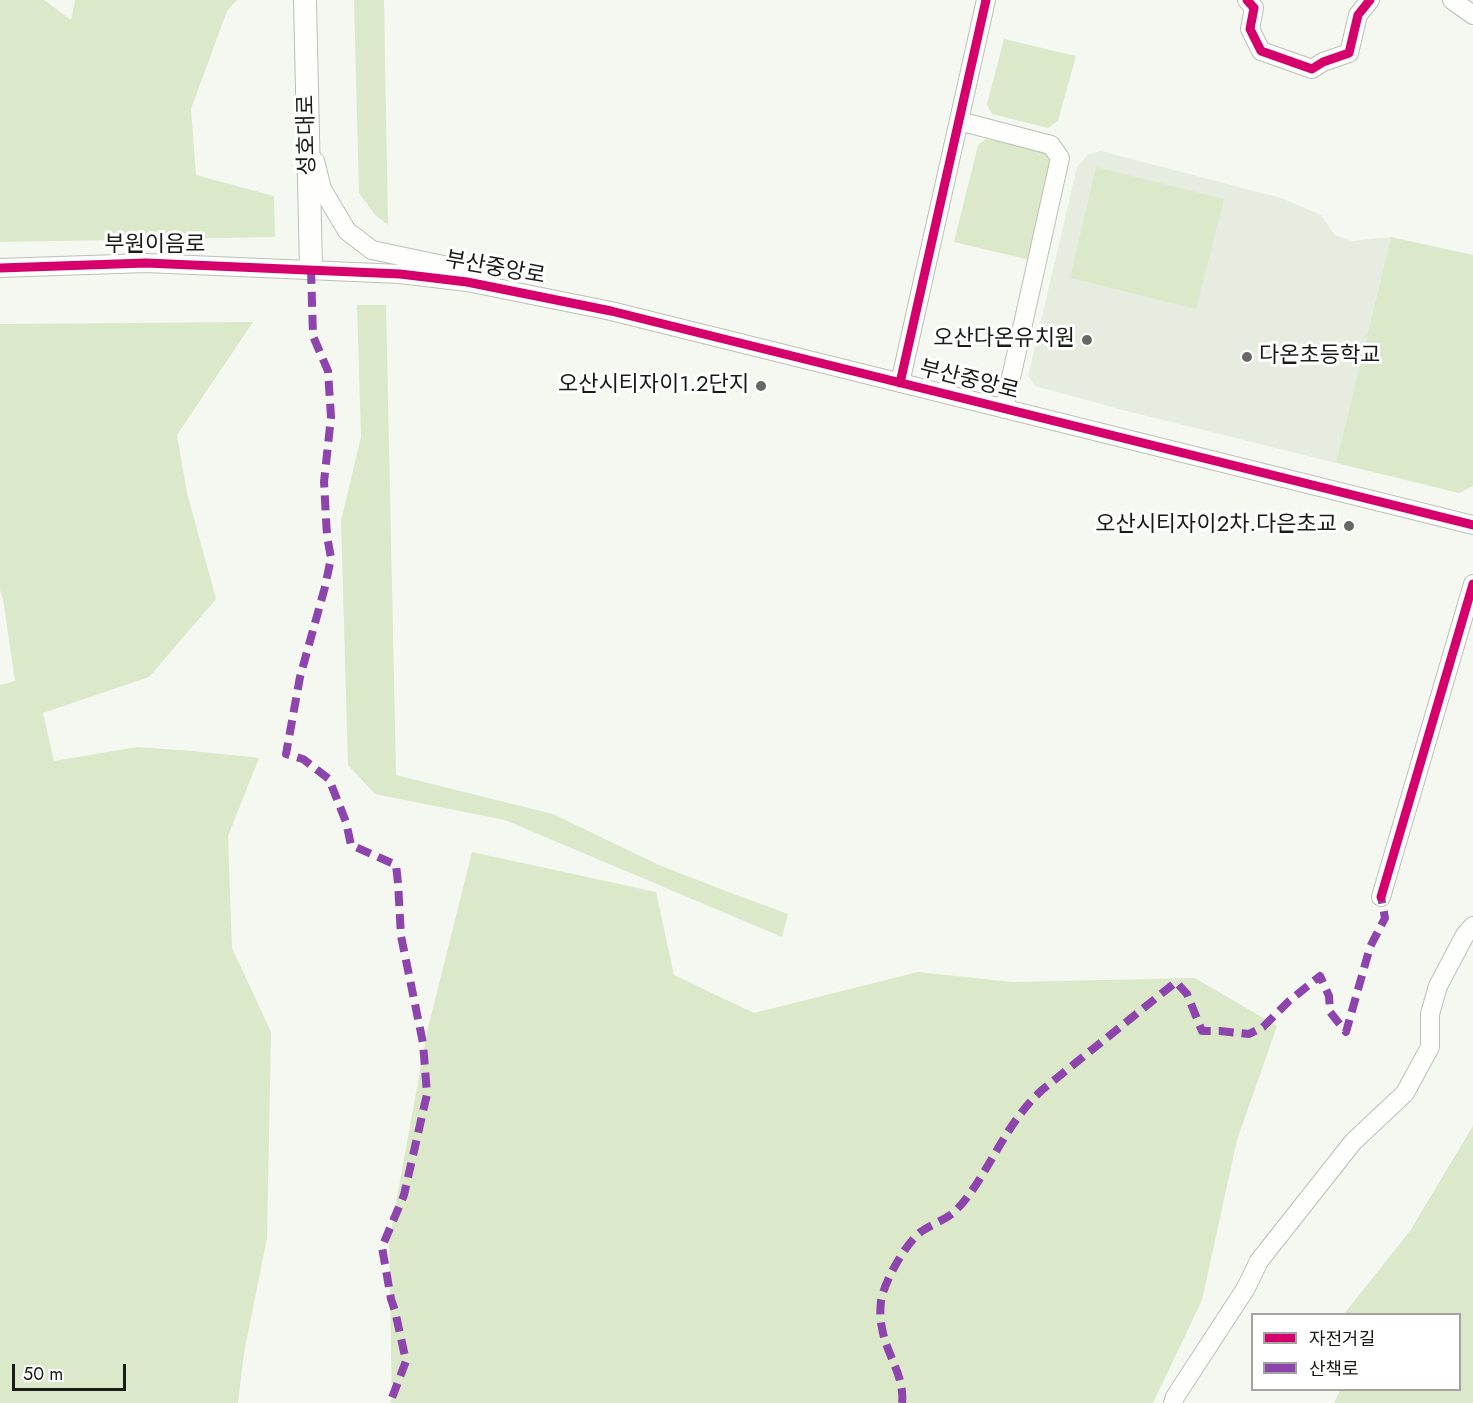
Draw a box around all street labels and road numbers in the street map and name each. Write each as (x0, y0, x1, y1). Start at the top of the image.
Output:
street label: 성호대로 (294, 94, 322, 176)
street label: 부원이음로 (104, 233, 206, 259)
street label: 부산중앙로 (443, 247, 547, 291)
street label: 부산중앙로 (917, 356, 1021, 406)

